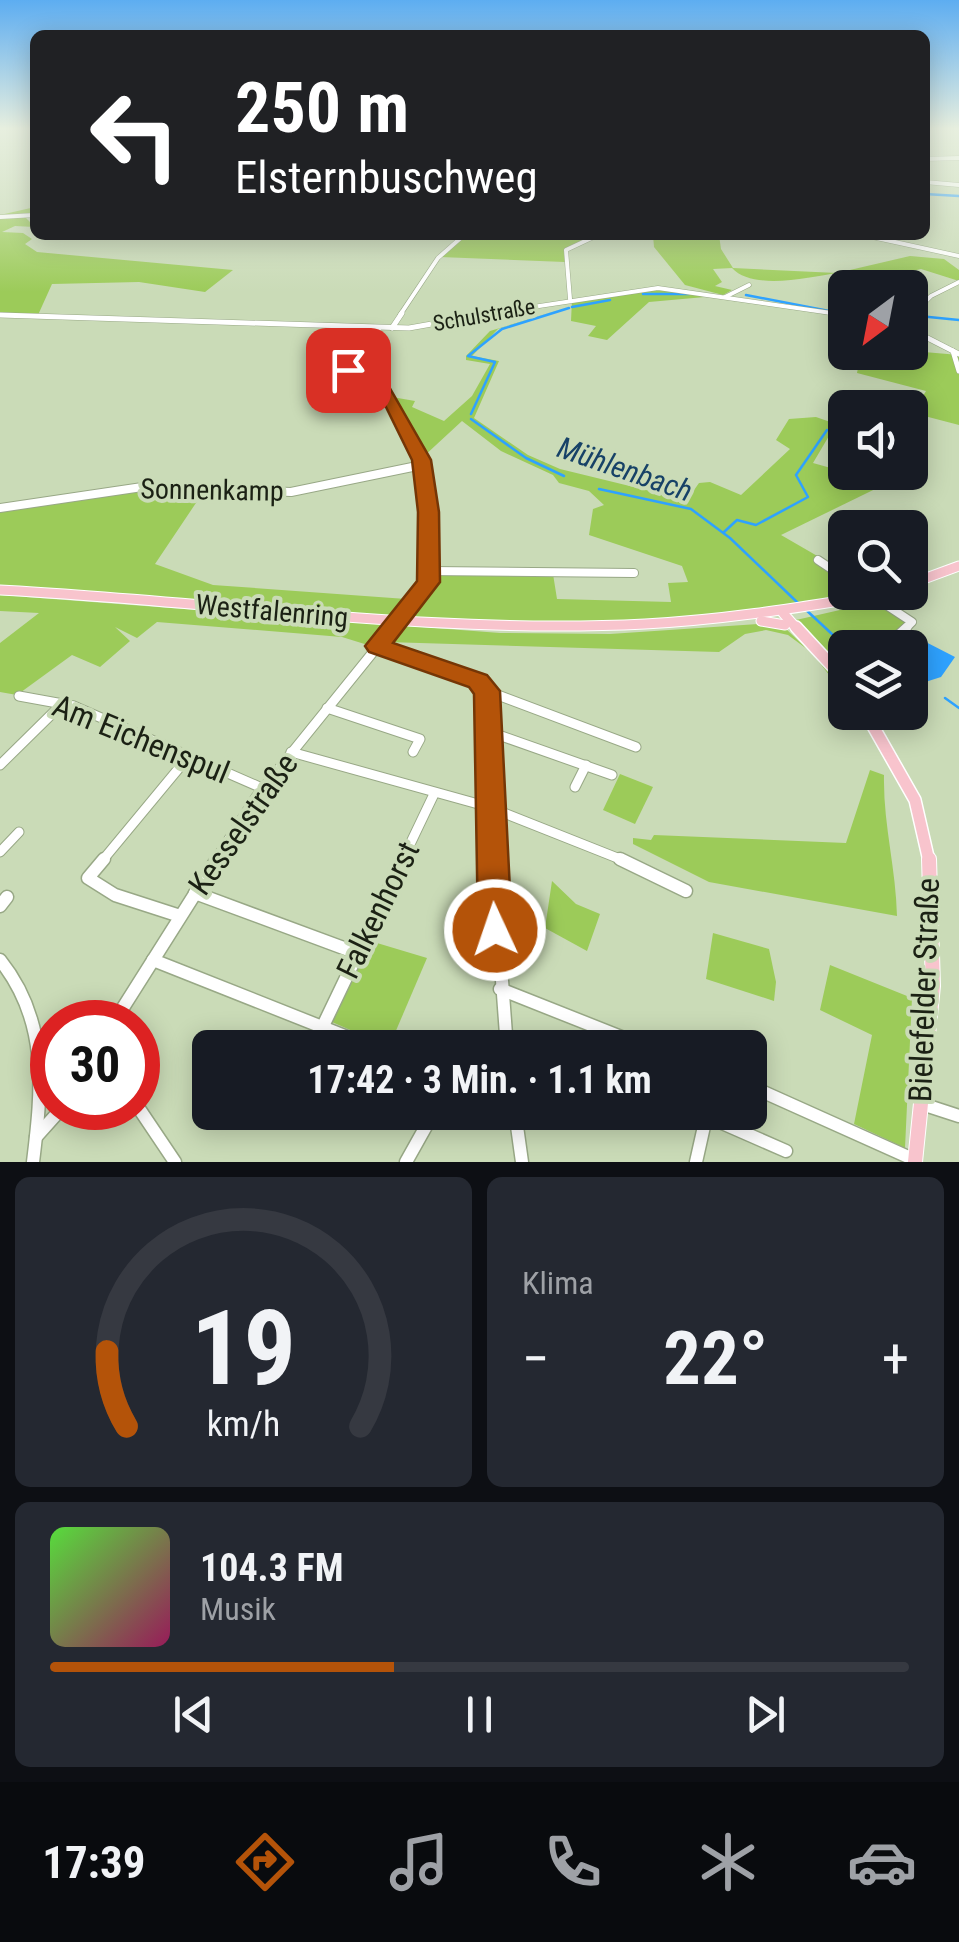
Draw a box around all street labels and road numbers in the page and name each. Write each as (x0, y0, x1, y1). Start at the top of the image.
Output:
street label: Schulstraße (431, 294, 537, 336)
street label: Sonnenkamp (140, 472, 284, 508)
street label: Westfalenring (194, 588, 350, 634)
street label: Am Eichenspul (47, 686, 235, 792)
street label: Kesselstraße (180, 746, 306, 902)
street label: Falkenhorst (329, 835, 427, 985)
street label: Bielefelder Straße (901, 877, 947, 1103)

